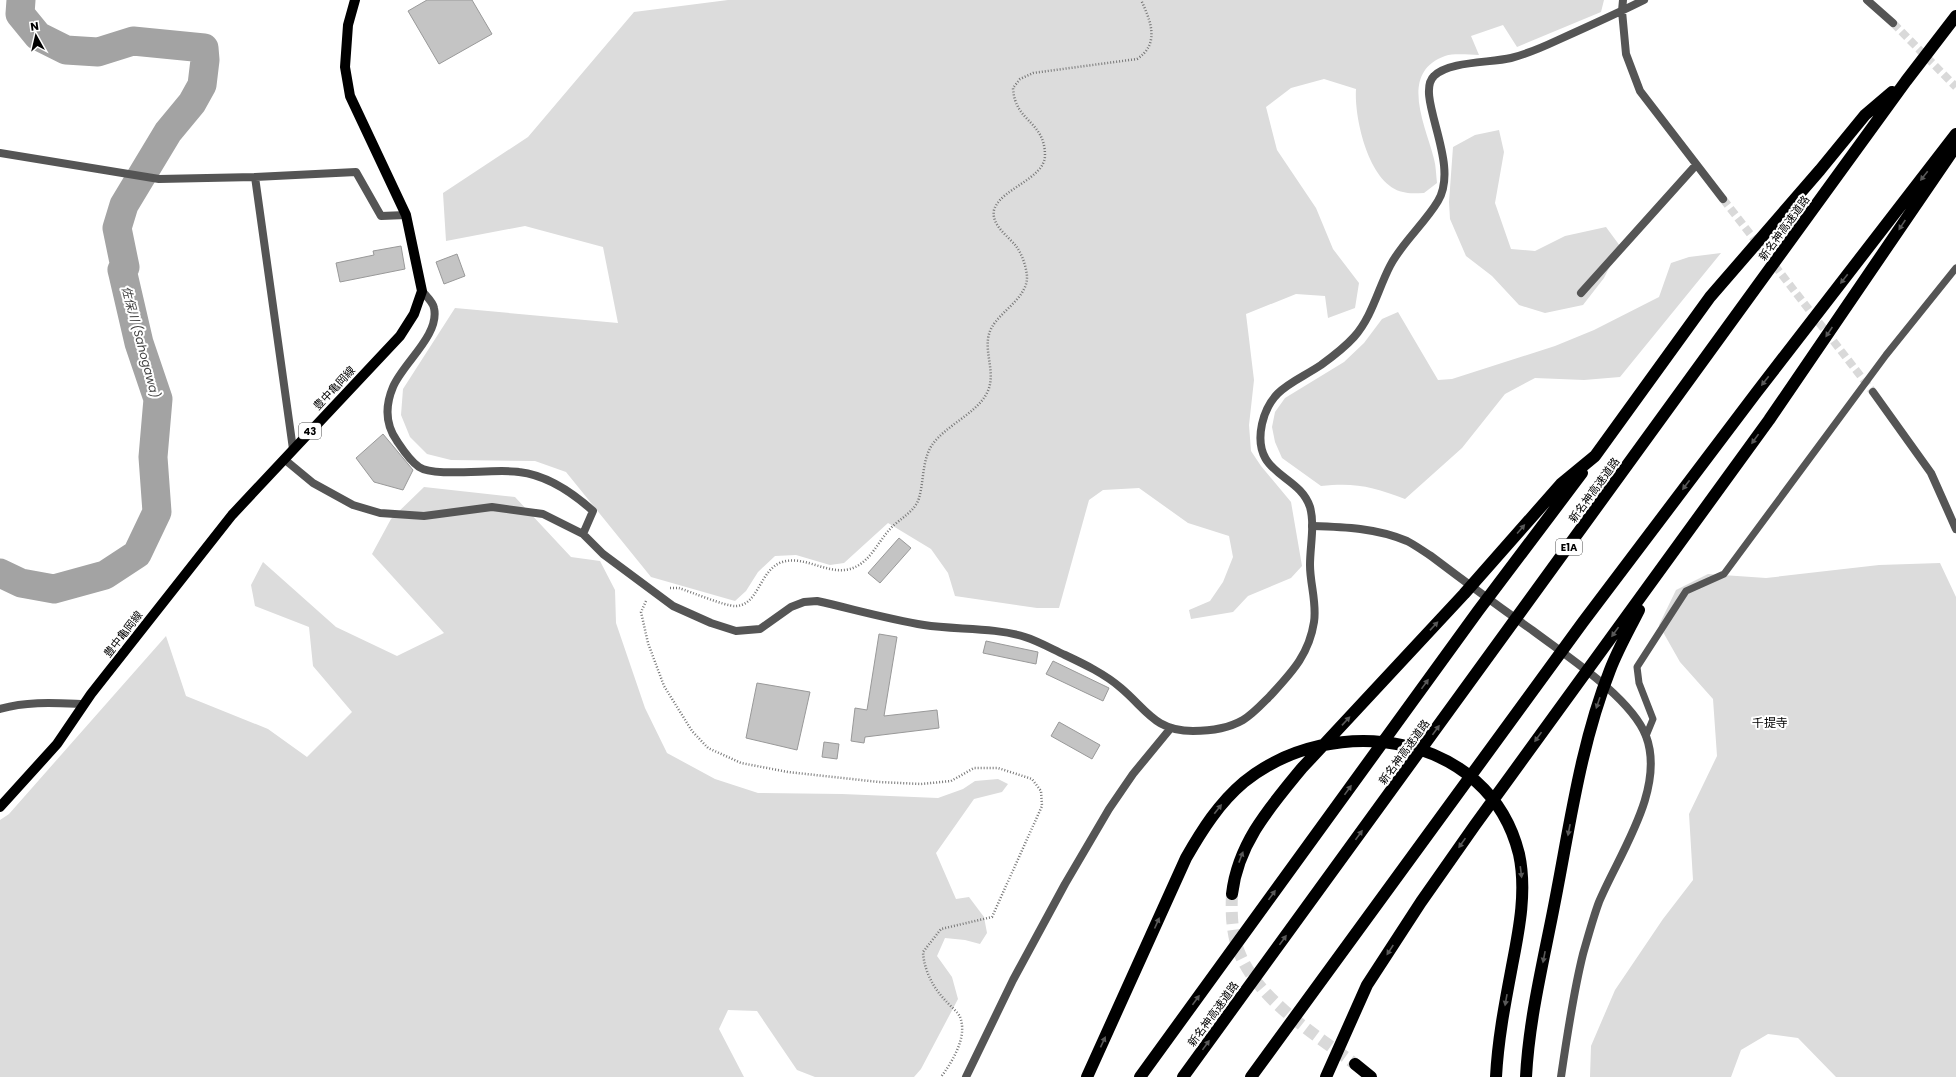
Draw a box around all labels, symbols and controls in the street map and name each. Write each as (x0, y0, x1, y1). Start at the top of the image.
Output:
north arrow (16, 16, 56, 56)
text: N (29, 18, 40, 35)
one-way arrow (1919, 170, 1928, 181)
street label: 新名神高速道路 (1755, 192, 1813, 264)
one-way arrow (1898, 220, 1906, 230)
one-way arrow (1840, 273, 1848, 284)
water label: 佐保川 (Sahogawa) (118, 284, 164, 400)
one-way arrow (1825, 327, 1833, 337)
street label: 豊中亀岡線 (309, 362, 359, 414)
one-way arrow (1760, 376, 1769, 387)
road number: 43 (299, 423, 321, 439)
one-way arrow (1751, 434, 1759, 444)
street label: 新名神高速道路 (1565, 454, 1623, 526)
one-way arrow (1682, 480, 1691, 491)
one-way arrow (1516, 525, 1525, 534)
road number: E1A (1556, 539, 1582, 555)
street label: 豊中亀岡線 (100, 607, 146, 661)
one-way arrow (1430, 621, 1439, 631)
one-way arrow (1611, 627, 1619, 638)
one-way arrow (1421, 679, 1429, 690)
one-way arrow (1595, 697, 1601, 709)
district label: 千提寺 (1752, 714, 1788, 731)
street label: 新名神高速道路 (1375, 716, 1433, 788)
one-way arrow (1341, 717, 1350, 726)
one-way arrow (1432, 725, 1440, 736)
one-way arrow (1534, 732, 1542, 742)
one-way arrow (1344, 784, 1353, 795)
one-way arrow (1213, 803, 1222, 814)
one-way arrow (1566, 824, 1572, 836)
one-way arrow (1355, 830, 1363, 841)
one-way arrow (1458, 837, 1466, 848)
one-way arrow (1239, 850, 1245, 862)
one-way arrow (1518, 866, 1524, 878)
one-way arrow (1268, 890, 1276, 900)
one-way arrow (1154, 918, 1160, 929)
one-way arrow (1278, 935, 1287, 946)
one-way arrow (1386, 945, 1394, 955)
one-way arrow (1541, 951, 1547, 963)
street label: 新名神高速道路 (1184, 978, 1242, 1050)
one-way arrow (1502, 994, 1508, 1006)
one-way arrow (1192, 995, 1200, 1005)
one-way arrow (1100, 1036, 1106, 1047)
one-way arrow (1202, 1040, 1210, 1051)

